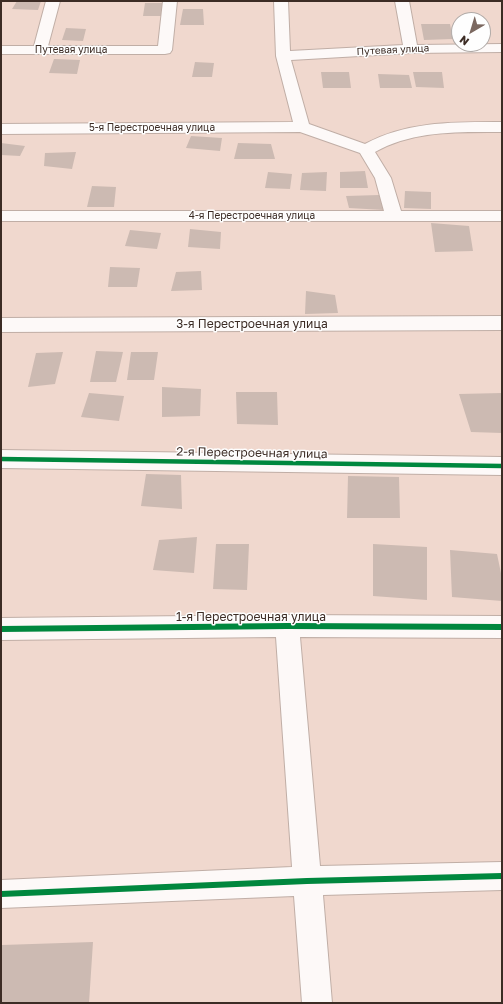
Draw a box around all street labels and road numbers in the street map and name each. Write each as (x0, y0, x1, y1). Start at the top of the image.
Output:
street label: Путевая улица (356, 42, 430, 58)
street label: Путевая улица (35, 44, 107, 56)
street label: 5-я Перестроечная улица (89, 122, 215, 134)
street label: 4-я Перестроечная улица (189, 210, 315, 222)
street label: 3-я Перестроечная улица (176, 317, 328, 331)
street label: 2-я Перестроечная улица (176, 444, 328, 462)
street label: 1-я Перестроечная улица (176, 610, 326, 624)

